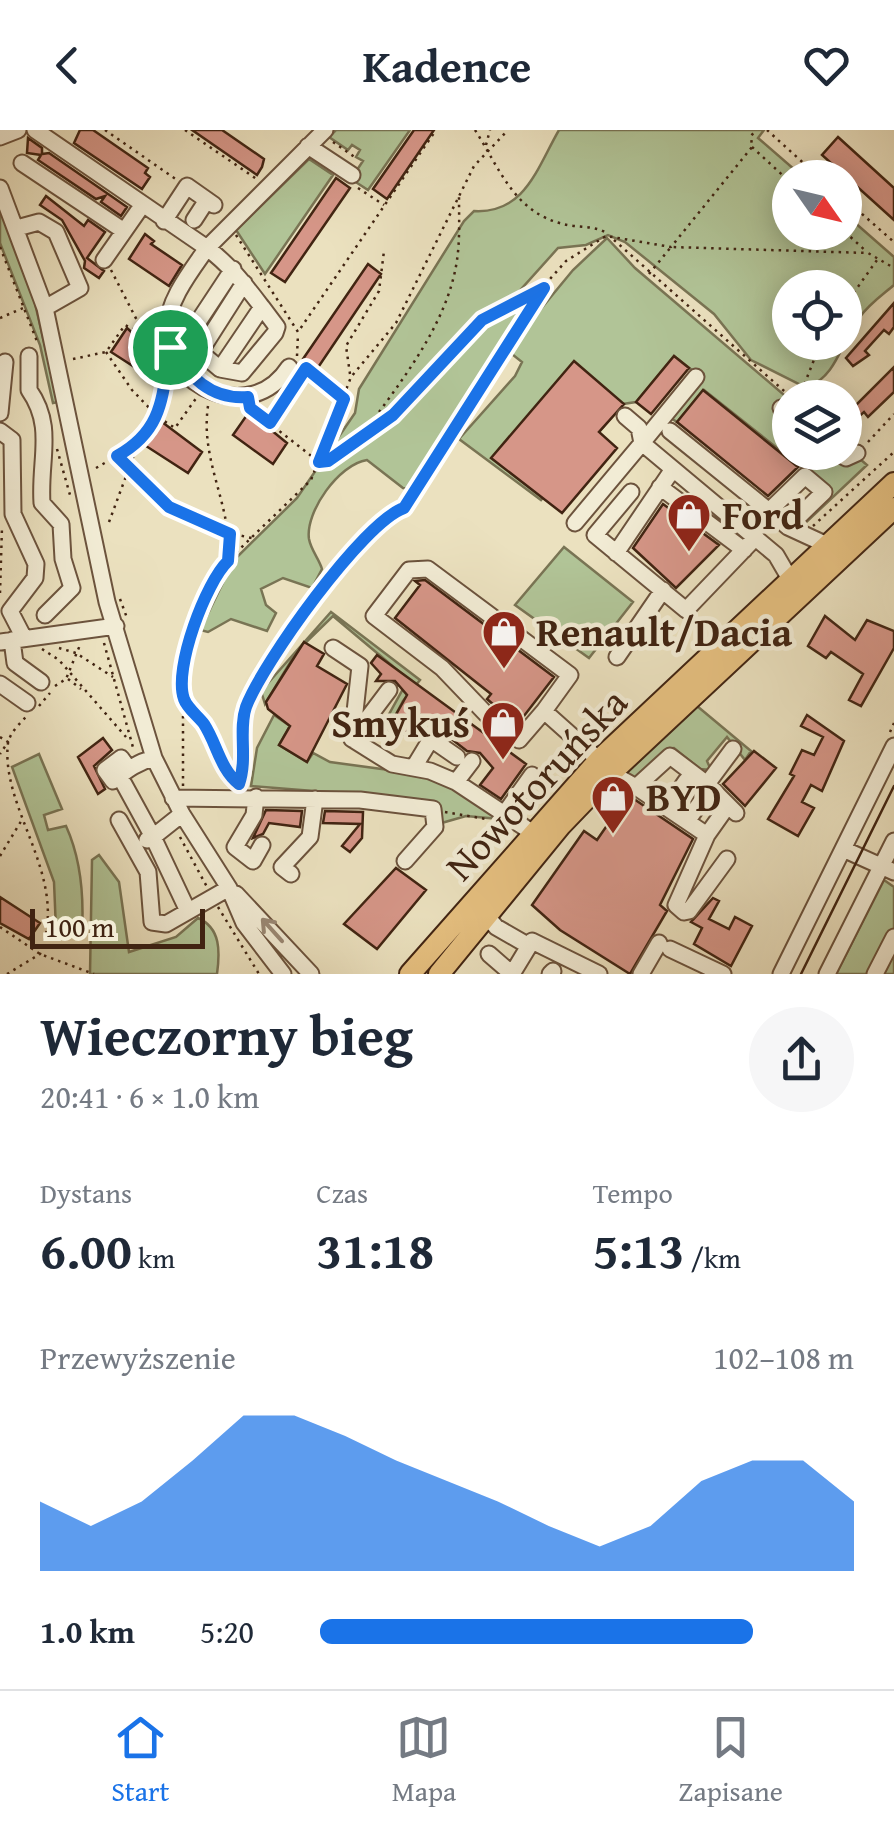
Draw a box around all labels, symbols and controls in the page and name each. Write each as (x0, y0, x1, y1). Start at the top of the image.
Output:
text: Kadence (363, 33, 531, 98)
icon: back (40, 38, 95, 93)
icon: heart (799, 38, 854, 93)
north arrow (772, 160, 862, 250)
map controls (772, 160, 862, 470)
button: locate (772, 270, 862, 360)
pin (128, 305, 213, 390)
icon: arrive (143, 320, 198, 375)
button: layers (772, 380, 862, 470)
place label: Ford (722, 485, 803, 544)
shop icon: Ford (666, 492, 712, 553)
place label: Renault/Dacia (536, 602, 793, 661)
shop icon: Renault/Dacia (481, 609, 527, 670)
street label: Nowotoruńska (431, 674, 641, 893)
place label: Smykuś (331, 693, 470, 752)
shop icon: Smykuś (480, 700, 526, 761)
place label: BYD (646, 767, 722, 826)
shop icon: BYD (590, 774, 636, 835)
scale bar (30, 904, 205, 948)
text: 100 m (45, 906, 114, 947)
one-way arrow (260, 918, 283, 943)
text: Wieczorny bieg (40, 995, 413, 1075)
button: share (749, 1007, 854, 1112)
text: 20:41 · 6 × 1.0 km (40, 1073, 259, 1120)
text: Dystans (40, 1172, 132, 1213)
text: Czas (316, 1172, 368, 1213)
text: Tempo (593, 1172, 673, 1213)
text: 6.00 (40, 1213, 132, 1286)
text: 31:18 (316, 1213, 434, 1286)
text: 5:13 (593, 1213, 685, 1286)
text: km (132, 1237, 175, 1278)
text: /km (685, 1237, 741, 1278)
text: Przewyższenie (40, 1334, 236, 1381)
text: 102–108 m (713, 1334, 854, 1381)
text: 1.0 km (40, 1608, 135, 1655)
text: 5:20 (200, 1608, 254, 1655)
tab: Start (111, 1710, 169, 1811)
tab: Mapa (392, 1710, 456, 1811)
tab: Zapisane (679, 1710, 783, 1811)

